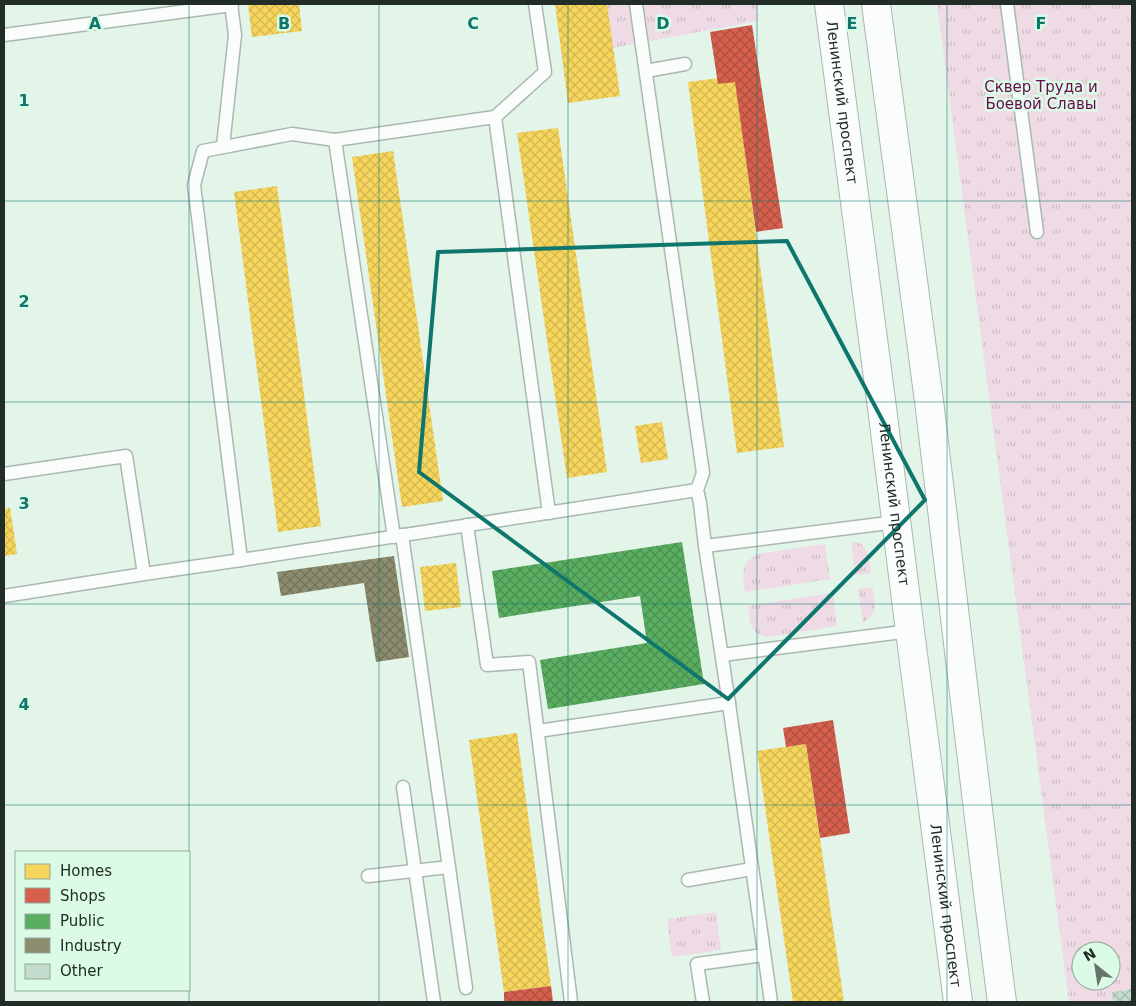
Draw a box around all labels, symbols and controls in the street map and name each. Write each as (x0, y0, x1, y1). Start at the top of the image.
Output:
text: A (89, 14, 102, 33)
text: B (278, 14, 290, 33)
text: C (467, 14, 479, 33)
text: D (656, 14, 670, 33)
text: E (847, 14, 857, 33)
text: F (1036, 14, 1046, 33)
street label: Ленинский проспект (822, 19, 862, 185)
park label: Сквер Труда и Боевой Славы (984, 78, 1098, 113)
text: 1 (18, 91, 30, 110)
text: 2 (18, 292, 30, 311)
street label: Ленинский проспект (875, 421, 913, 587)
text: 3 (18, 494, 30, 513)
text: 4 (18, 695, 30, 714)
street label: Ленинский проспект (926, 822, 965, 989)
legend (15, 851, 190, 991)
text: Homes (60, 862, 112, 880)
text: Shops (60, 887, 106, 905)
text: Public (60, 912, 104, 930)
text: Industry (60, 937, 122, 955)
north arrow (1071, 941, 1121, 991)
text: N (1080, 945, 1099, 965)
text: Other (60, 962, 103, 980)

